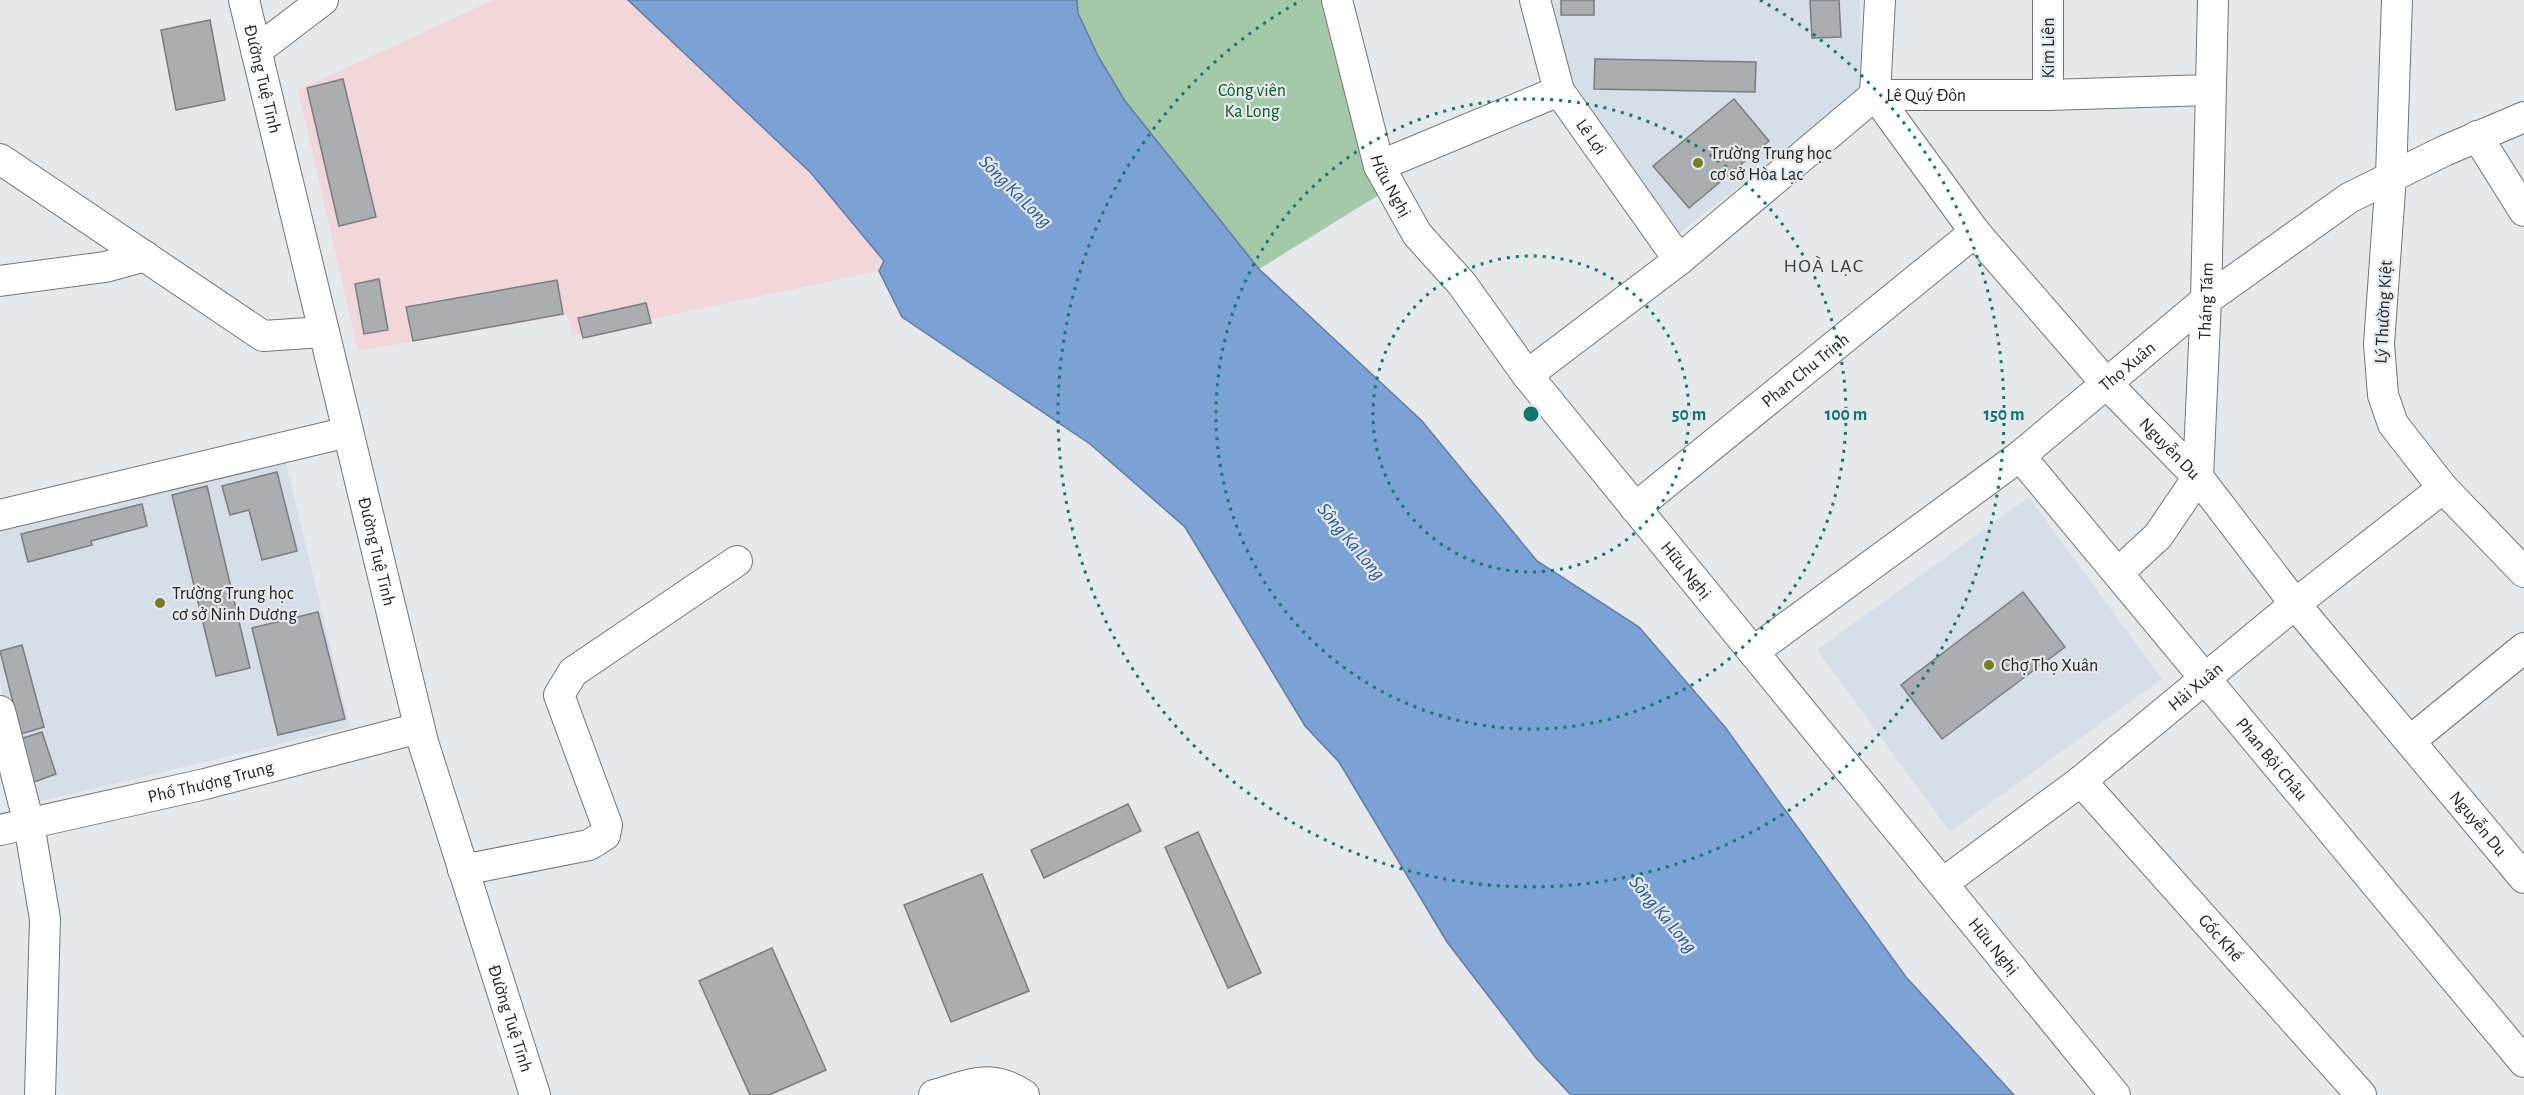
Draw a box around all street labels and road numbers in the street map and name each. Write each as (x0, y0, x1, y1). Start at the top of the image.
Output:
street label: Kim Liên (2040, 17, 2058, 79)
street label: Đường Tuệ Tĩnh (240, 23, 284, 135)
street label: Lê Quý Đôn (1886, 87, 1966, 105)
street label: Lê Lợi (1572, 116, 1609, 158)
street label: Hữu Nghị (1367, 153, 1414, 221)
street label: Lý Thường Kiệt (2372, 260, 2396, 364)
street label: Tháng Tám (2196, 262, 2217, 340)
street label: Phan Chu Trinh (1759, 330, 1853, 411)
street label: Thọ Xuân (2096, 339, 2159, 395)
street label: Nguyễn Du (2135, 415, 2203, 483)
street label: Đường Tuệ Tĩnh (354, 495, 398, 608)
street label: Hữu Nghị (1657, 538, 1714, 603)
street label: Hải Xuân (2165, 660, 2227, 715)
street label: Phan Bội Châu (2232, 715, 2310, 804)
street label: Phố Thượng Trung (146, 758, 276, 807)
street label: Nguyễn Du (2446, 788, 2510, 860)
street label: Gốc Khế (2194, 911, 2246, 966)
street label: Hữu Nghị (1964, 915, 2021, 979)
street label: Đường Tuệ Tĩnh (484, 963, 535, 1074)

